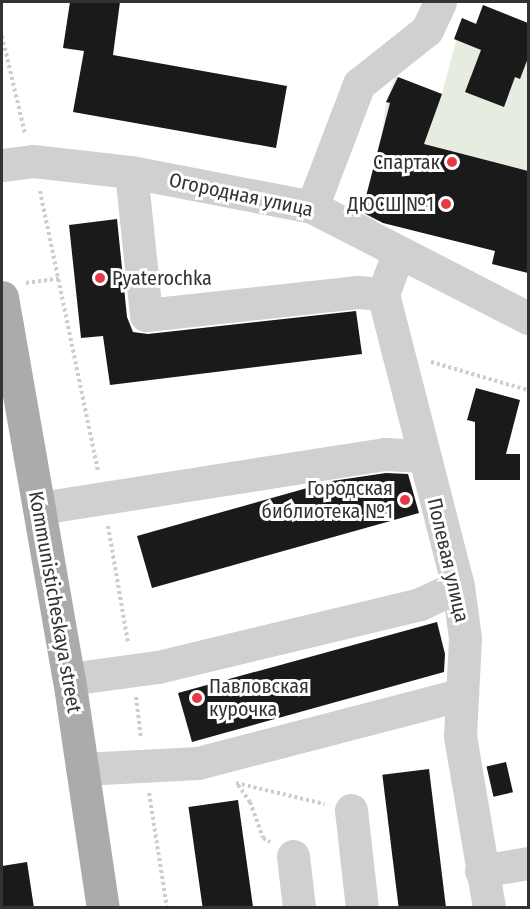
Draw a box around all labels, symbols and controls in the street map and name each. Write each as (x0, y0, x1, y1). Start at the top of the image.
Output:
place label: Спартак (373, 150, 440, 174)
marker: Спартак (445, 155, 459, 169)
street label: Огородная улица (167, 168, 315, 222)
place label: ДЮСШ №1 (347, 192, 434, 216)
marker: ДЮСШ №1 (439, 197, 453, 211)
place label: Pyaterochka (112, 266, 212, 290)
marker: Pyaterochka (93, 271, 107, 285)
place label: Городская библиотека №1 (262, 476, 393, 523)
street label: Kommunisticheskaya street (24, 489, 86, 715)
marker: Городская библиотека №1 (398, 493, 412, 507)
street label: Полевая улица (422, 495, 474, 625)
place label: Павловская курочка (209, 674, 309, 721)
marker: Павловская курочка (190, 691, 204, 705)

